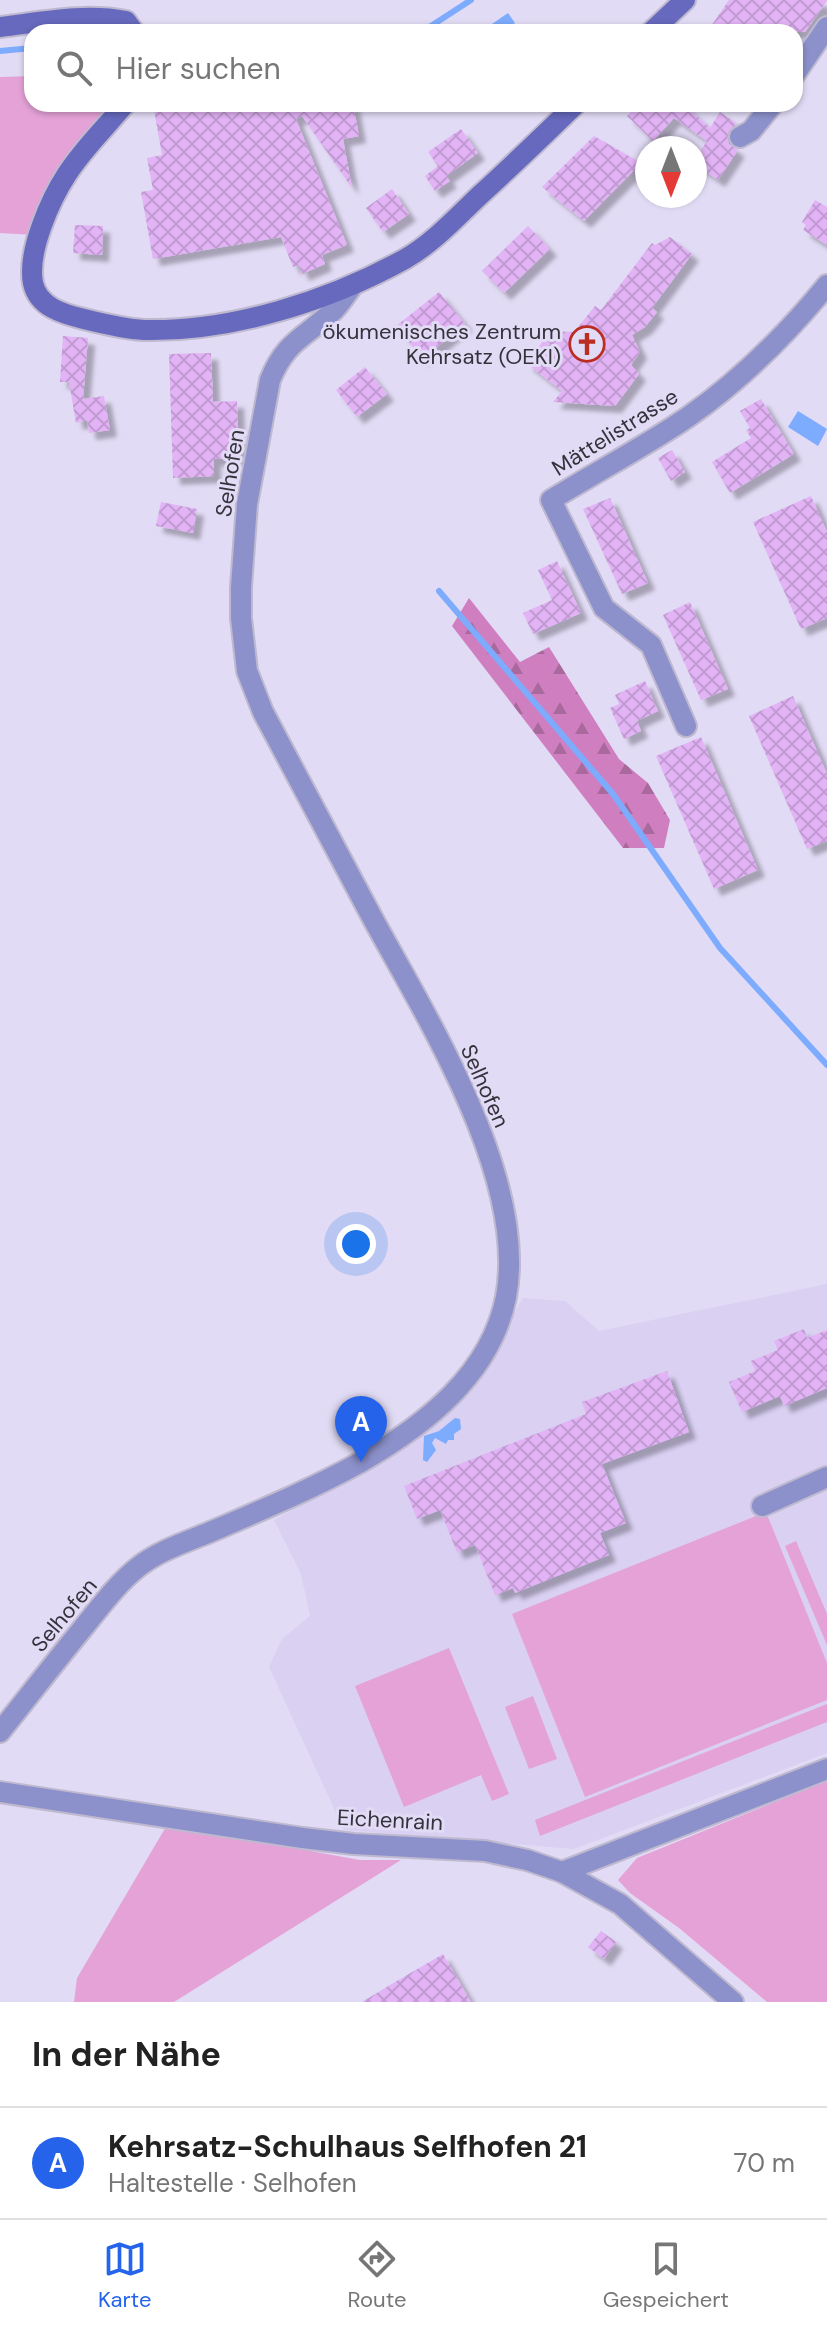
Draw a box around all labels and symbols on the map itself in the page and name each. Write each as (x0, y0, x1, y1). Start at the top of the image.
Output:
north arrow (635, 136, 707, 208)
place label: ökumenisches Zentrum Kehrsatz (OEKI) (323, 317, 561, 371)
church icon: ökumenisches Zentrum Kehrsatz (OEKI) (568, 325, 606, 363)
street label: Mättelistrasse (546, 382, 684, 482)
street label: Selhofen (209, 427, 251, 519)
street label: Selhofen (454, 1040, 516, 1132)
your location (336, 1224, 376, 1264)
pin: A (335, 1396, 387, 1462)
street label: Selhofen (25, 1572, 103, 1658)
street label: Eichenrain (336, 1803, 444, 1837)

